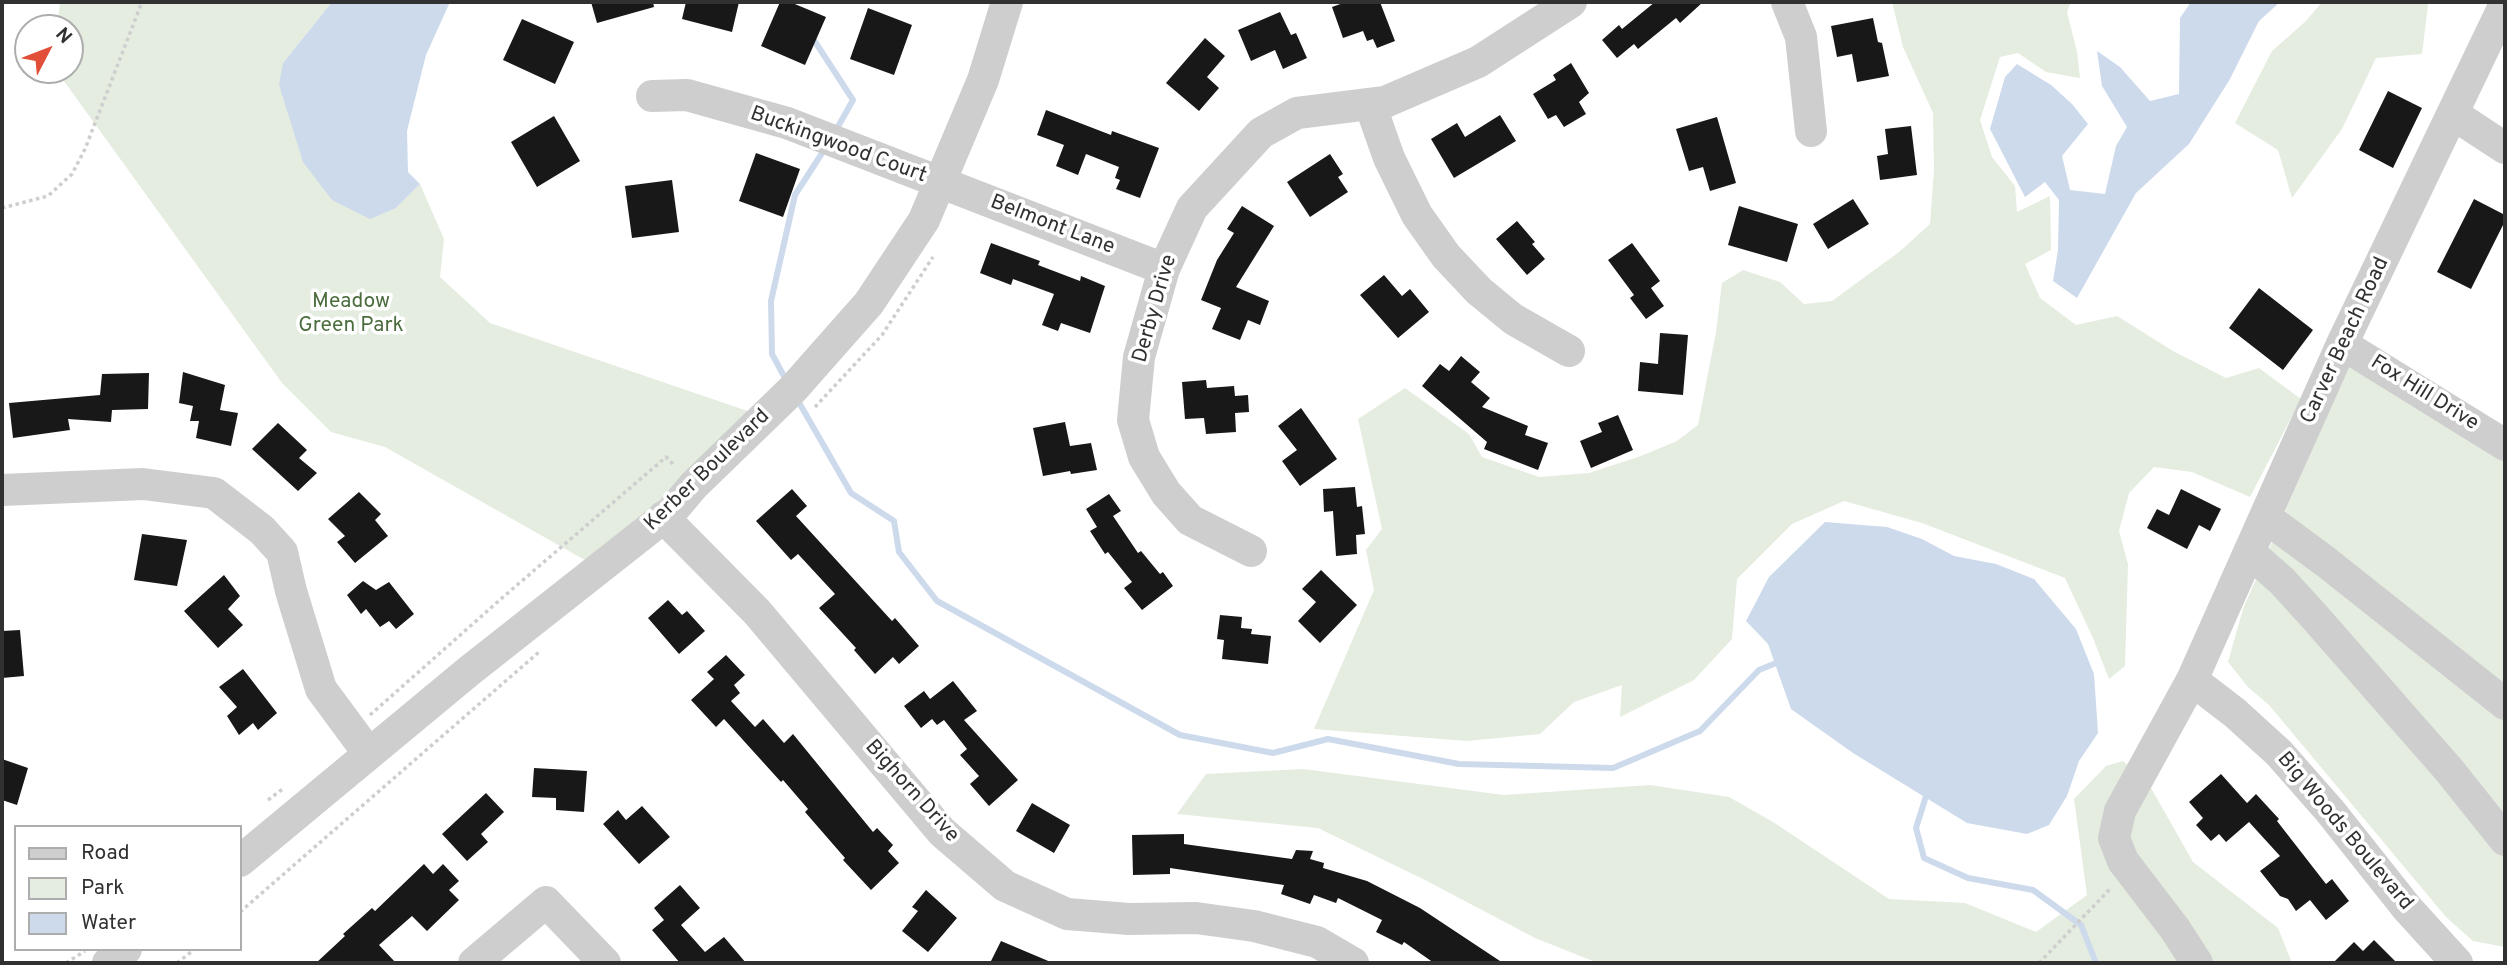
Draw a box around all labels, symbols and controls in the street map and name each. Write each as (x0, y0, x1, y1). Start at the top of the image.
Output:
north arrow (14, 14, 84, 84)
text: N (50, 23, 77, 49)
street label: Buckingwood Court (746, 102, 930, 190)
street label: Belmont Lane (986, 191, 1118, 261)
street label: Derby Drive (1129, 252, 1183, 366)
street label: Carver Beach Road (2296, 254, 2396, 428)
park label: Meadow Green Park (298, 290, 404, 340)
street label: Fox Hill Drive (2365, 351, 2483, 437)
street label: Kerber Boulevard (640, 405, 776, 537)
street label: Bighorn Drive (858, 736, 964, 848)
street label: Big Woods Boulevard (2270, 748, 2418, 916)
legend (14, 825, 242, 951)
text: Road (81, 840, 130, 867)
text: Park (81, 875, 124, 902)
text: Water (81, 910, 136, 937)

